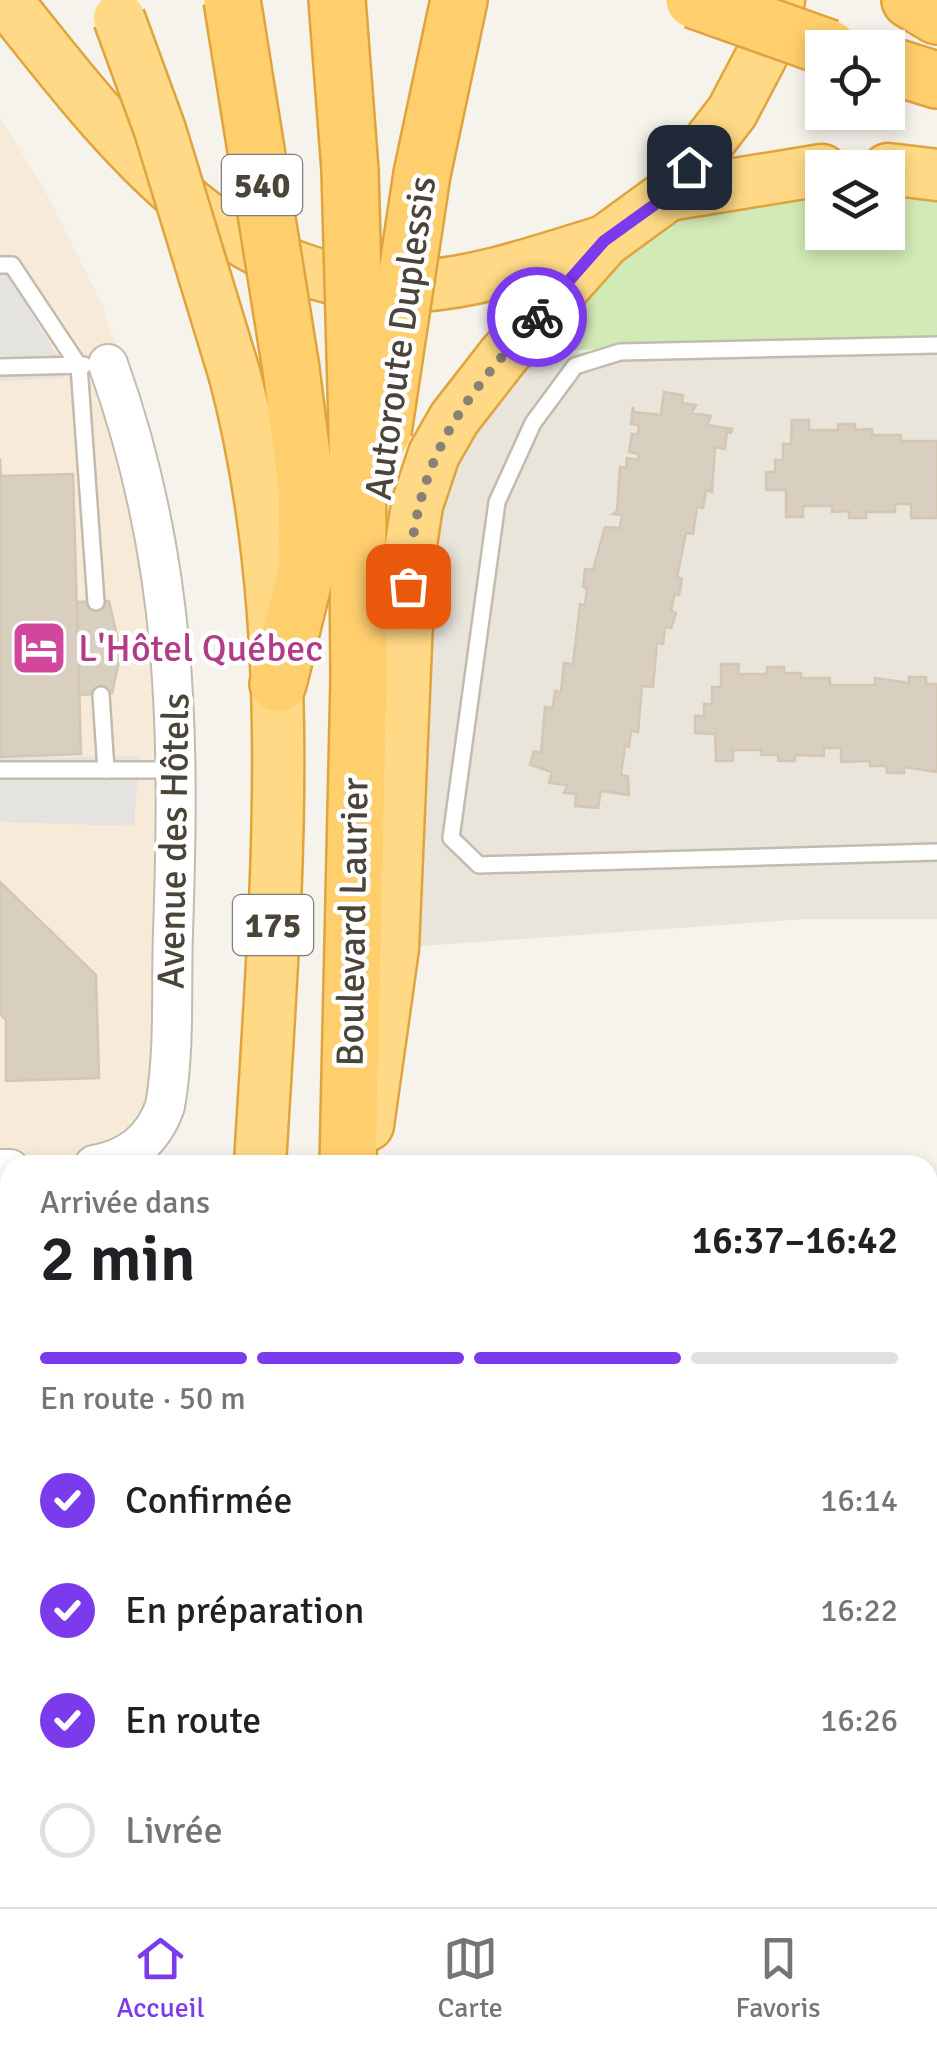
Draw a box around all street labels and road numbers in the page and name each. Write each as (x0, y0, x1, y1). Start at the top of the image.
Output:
road number: 540 (222, 155, 302, 215)
street label: Autoroute Duplessis (355, 173, 446, 503)
street label: Avenue des Hôtels (147, 693, 200, 989)
street label: Boulevard Laurier (326, 777, 379, 1067)
road number: 175 (233, 895, 313, 955)

